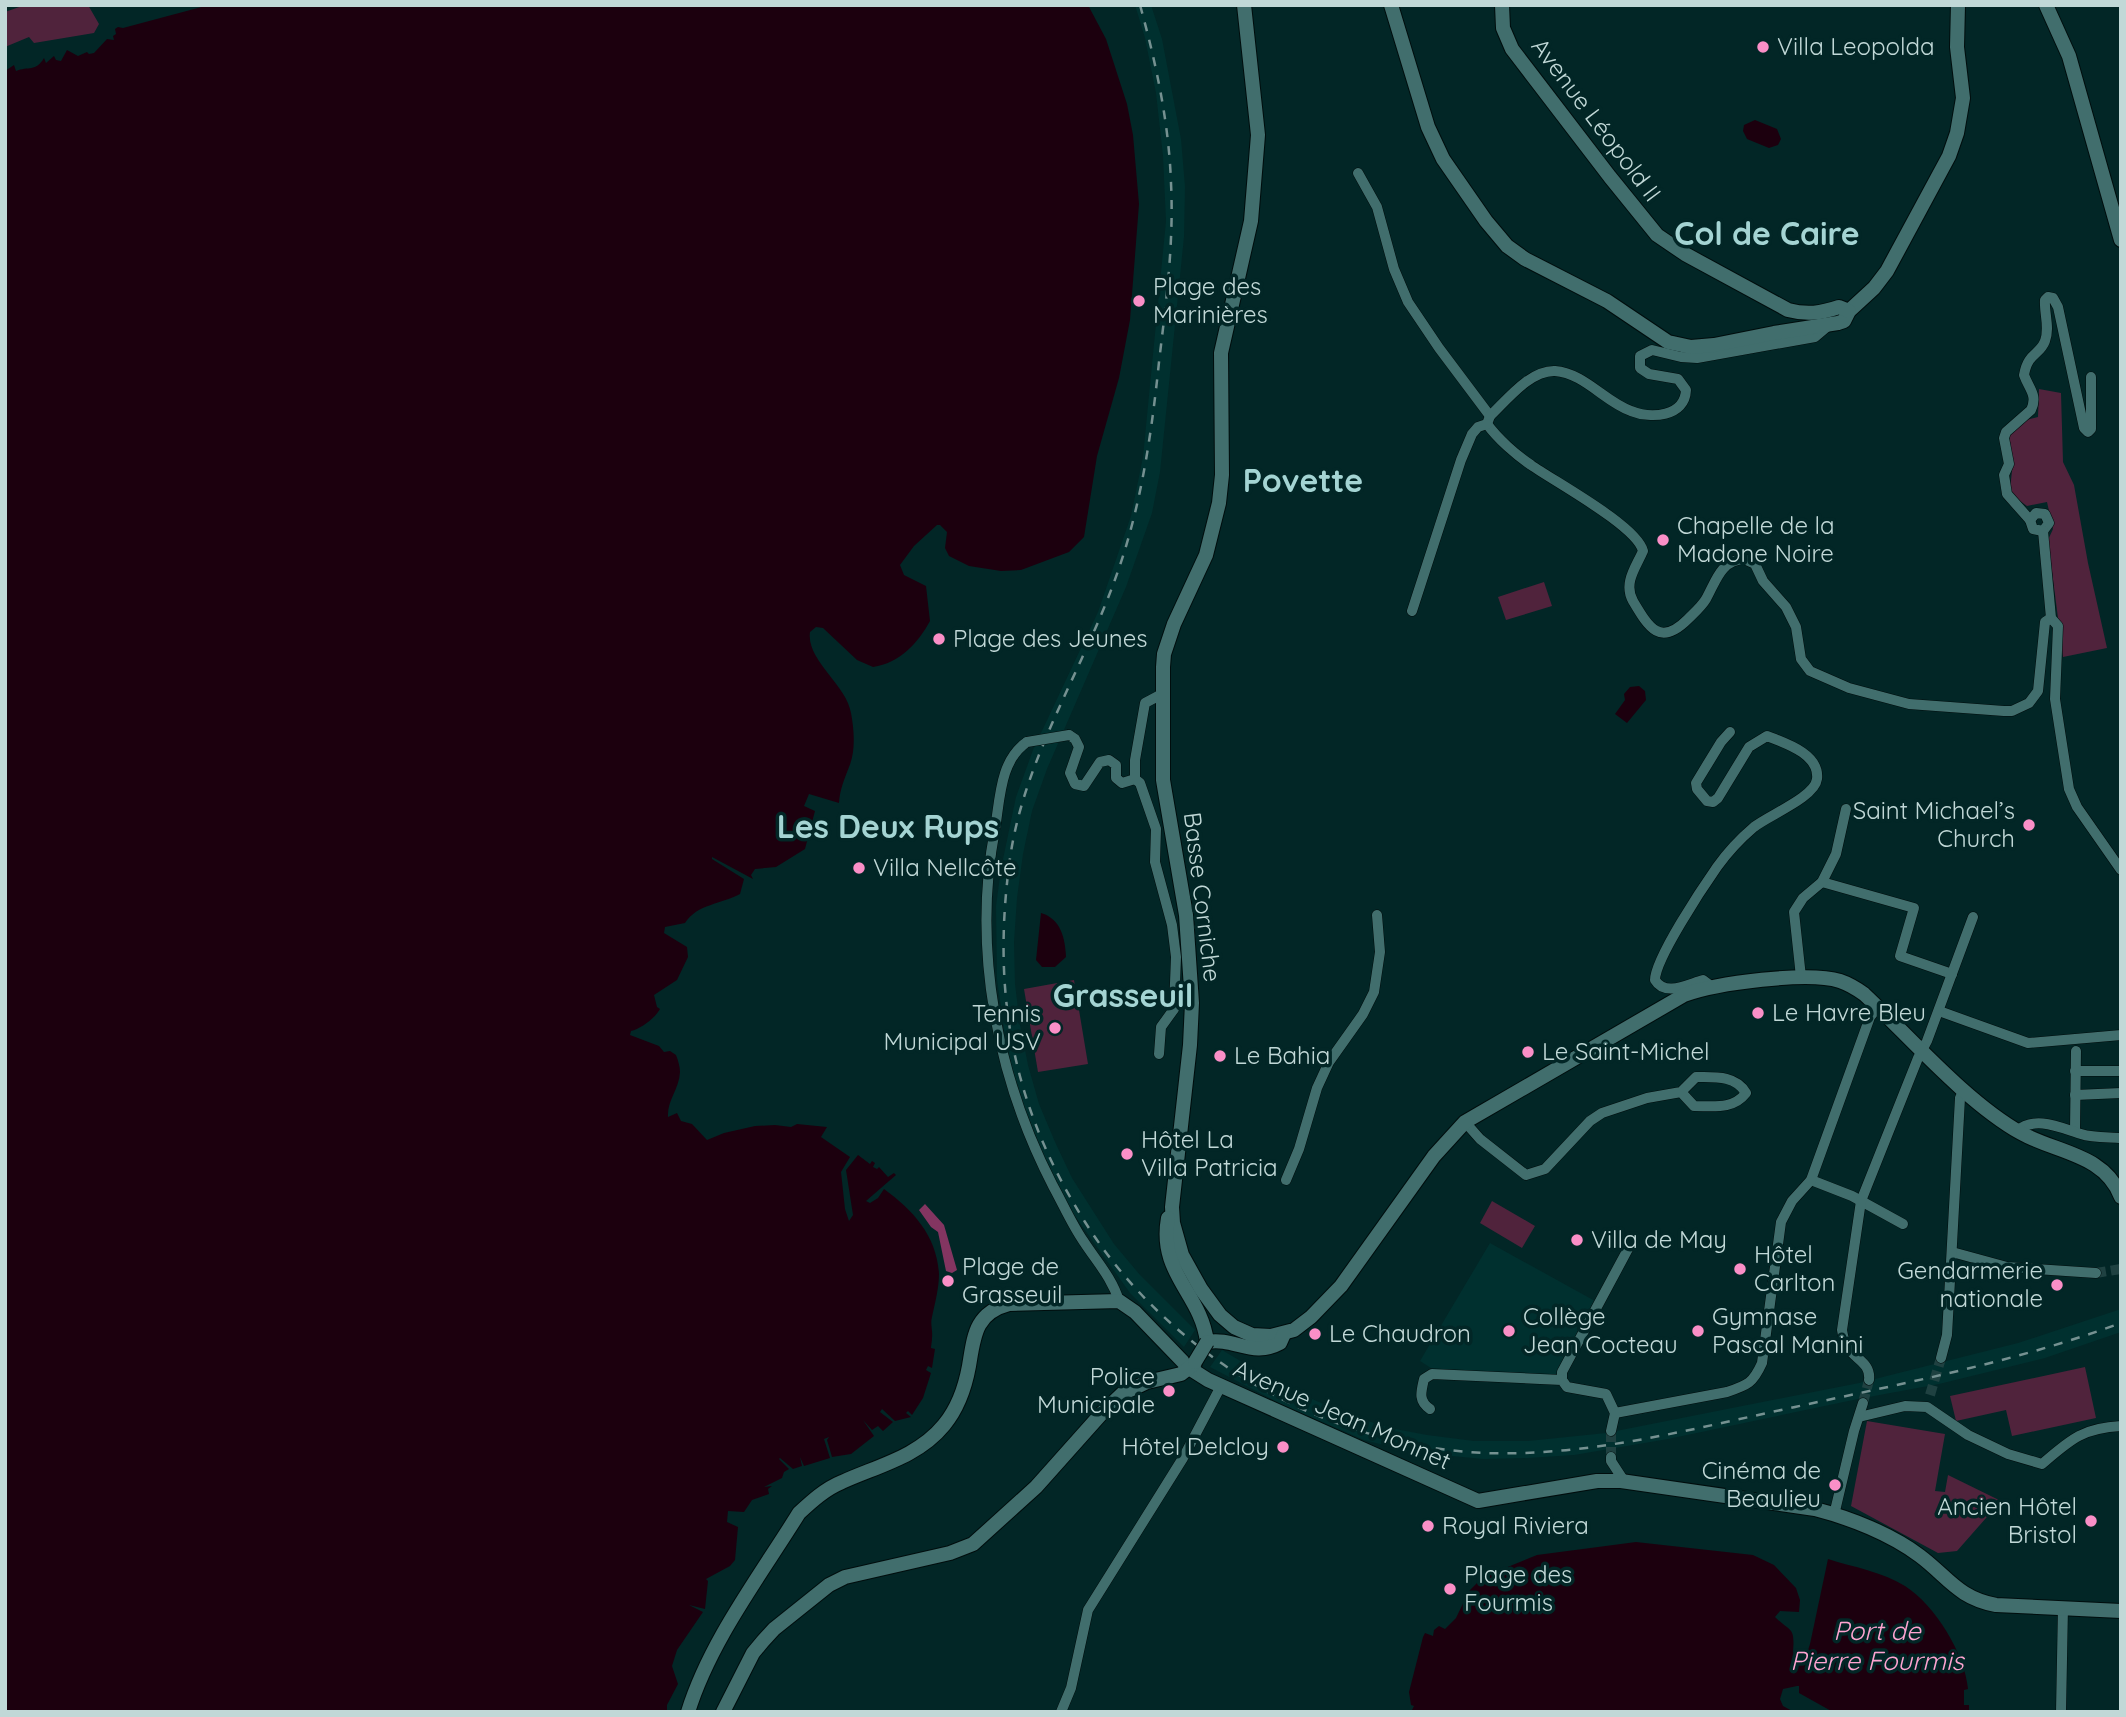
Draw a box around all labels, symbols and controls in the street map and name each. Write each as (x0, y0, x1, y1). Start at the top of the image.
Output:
place label: Villa Leopolda (1777, 31, 1934, 61)
street label: Avenue Léopold II (1526, 32, 1668, 207)
marker: Villa Leopolda (1755, 39, 1771, 55)
district label: Col de Caire (1674, 213, 1860, 253)
place label: Plage des Marinières (1153, 271, 1268, 329)
marker: Plage des Marinières (1131, 293, 1147, 309)
district label: Povette (1243, 460, 1363, 500)
place label: Chapelle de la Madone Noire (1677, 510, 1835, 568)
marker: Chapelle de la Madone Noire (1655, 532, 1671, 548)
place label: Plage des Jeunes (953, 623, 1148, 653)
marker: Plage des Jeunes (931, 631, 947, 647)
place label: Saint Michael’s Church (1853, 795, 2015, 853)
district label: Les Deux Rups (777, 806, 999, 846)
street label: Basse Corniche (1178, 810, 1228, 983)
marker: Saint Michael’s Church (2021, 817, 2037, 833)
place label: Villa Nellcôte (873, 852, 1017, 882)
marker: Villa Nellcôte (851, 860, 867, 876)
district label: Grasseuil (1053, 975, 1193, 1015)
place label: Le Havre Bleu (1772, 997, 1926, 1027)
place label: Tennis Municipal USV (883, 998, 1041, 1056)
marker: Le Havre Bleu (1750, 1005, 1766, 1021)
marker: Tennis Municipal USV (1047, 1020, 1063, 1036)
place label: Le Saint-Michel (1542, 1036, 1710, 1066)
place label: Le Bahia (1234, 1040, 1330, 1070)
marker: Le Saint-Michel (1520, 1044, 1536, 1060)
marker: Le Bahia (1212, 1048, 1228, 1064)
place label: Hôtel La Villa Patricia (1141, 1124, 1278, 1182)
marker: Hôtel La Villa Patricia (1119, 1146, 1135, 1162)
place label: Villa de May (1591, 1224, 1727, 1254)
marker: Villa de May (1569, 1232, 1585, 1248)
place label: Hôtel Carlton (1754, 1239, 1835, 1297)
place label: Plage de Grasseuil (962, 1251, 1063, 1309)
place label: Gendarmerie nationale (1897, 1255, 2043, 1313)
marker: Hôtel Carlton (1732, 1261, 1748, 1277)
marker: Plage de Grasseuil (940, 1273, 956, 1289)
marker: Gendarmerie nationale (2049, 1277, 2065, 1293)
place label: Collège Jean Cocteau (1523, 1301, 1678, 1359)
place label: Gymnase Pascal Manini (1712, 1301, 1863, 1359)
place label: Le Chaudron (1329, 1318, 1471, 1348)
marker: Collège Jean Cocteau (1501, 1323, 1517, 1339)
marker: Gymnase Pascal Manini (1690, 1323, 1706, 1339)
marker: Le Chaudron (1307, 1326, 1323, 1342)
street label: Avenue Jean Monnet (1229, 1353, 1456, 1476)
place label: Police Municipale (1037, 1361, 1155, 1419)
marker: Police Municipale (1161, 1383, 1177, 1399)
place label: Hôtel Delcloy (1121, 1431, 1269, 1461)
marker: Hôtel Delcloy (1275, 1439, 1291, 1455)
place label: Cinéma de Beaulieu (1702, 1455, 1821, 1513)
marker: Cinéma de Beaulieu (1827, 1477, 1843, 1493)
place label: Ancien Hôtel Bristol (1937, 1491, 2077, 1549)
place label: Royal Riviera (1442, 1510, 1589, 1540)
marker: Ancien Hôtel Bristol (2083, 1513, 2099, 1529)
marker: Royal Riviera (1420, 1518, 1436, 1534)
place label: Plage des Fourmis (1464, 1559, 1572, 1617)
marker: Plage des Fourmis (1442, 1581, 1458, 1597)
water label: Port de Pierre Fourmis (1790, 1614, 1965, 1677)

